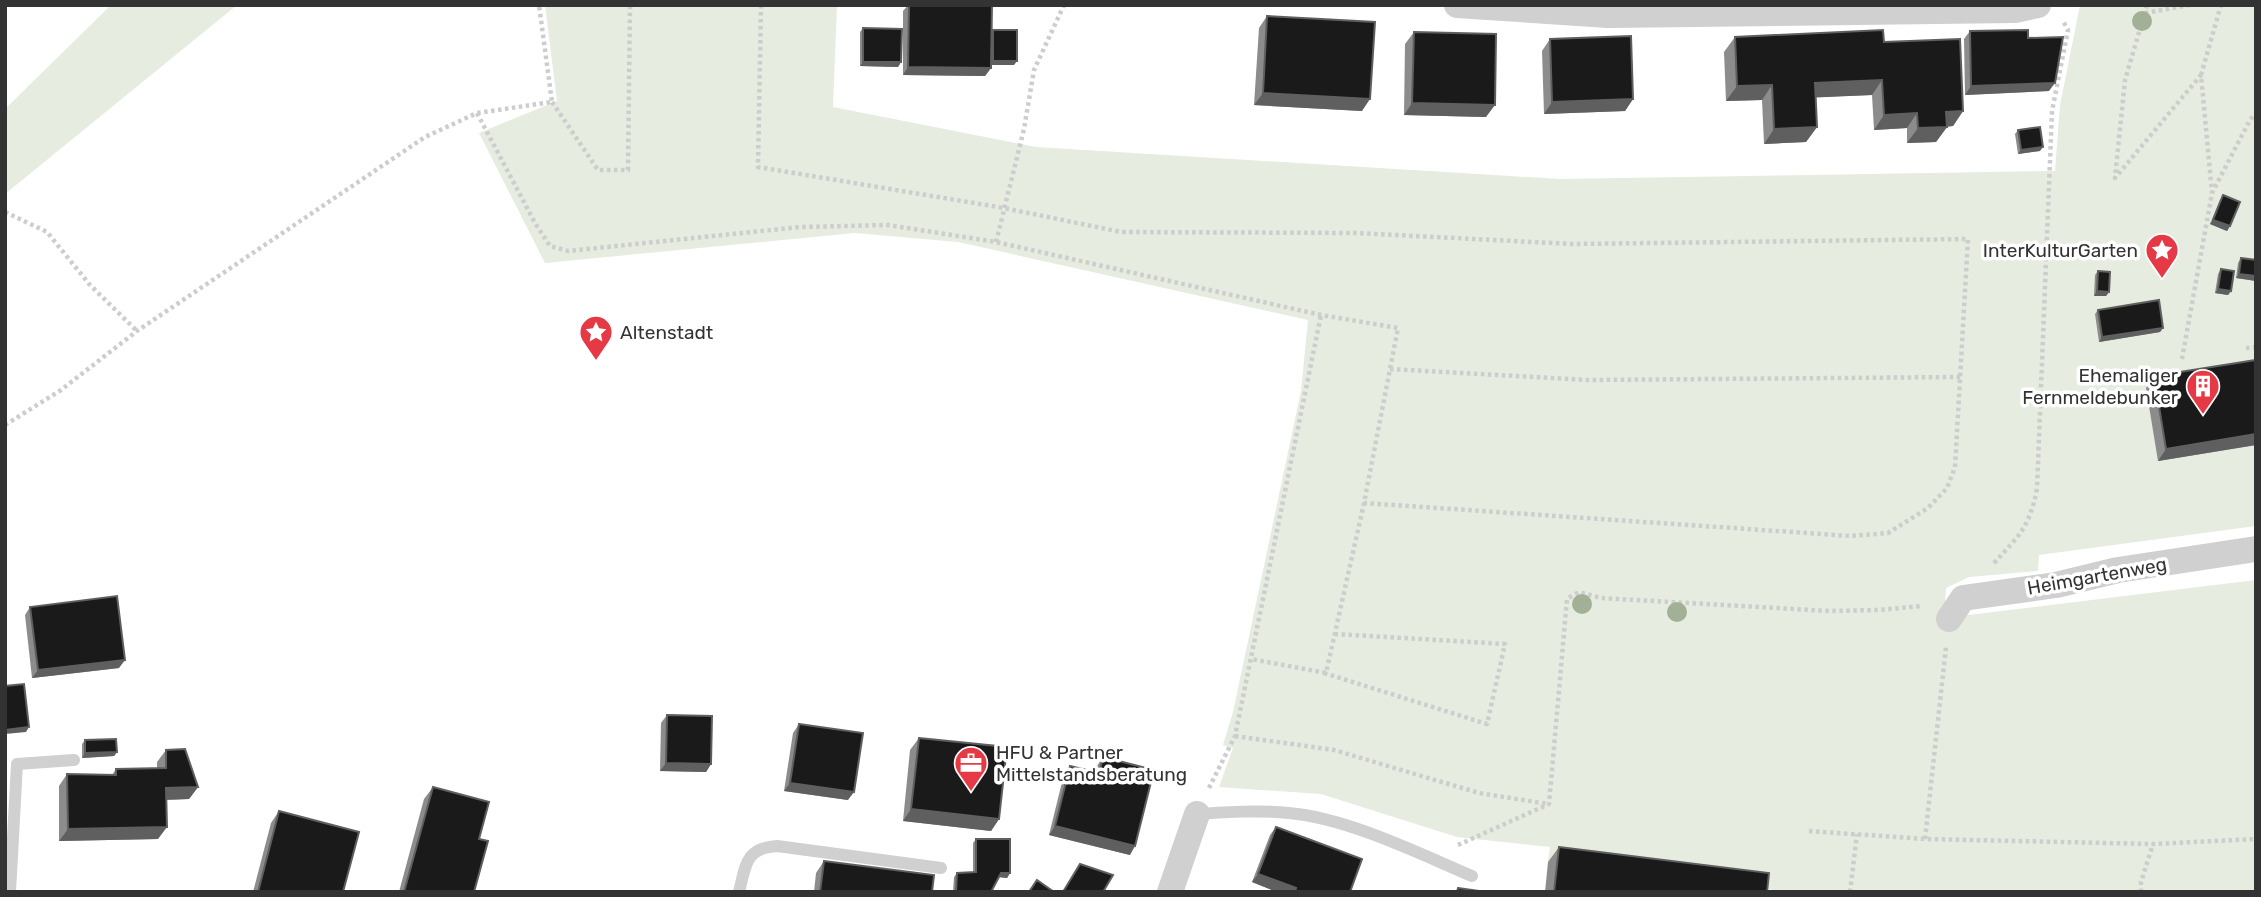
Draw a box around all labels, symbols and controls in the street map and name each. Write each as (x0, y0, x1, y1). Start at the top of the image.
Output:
place icon: InterKulturGarten (2143, 231, 2181, 280)
place label: InterKulturGarten (1983, 239, 2138, 262)
place icon: Altenstadt (577, 313, 615, 362)
place label: Altenstadt (620, 321, 714, 344)
place label: Ehemaliger Fernmeldebunker (2022, 364, 2179, 409)
building icon: Ehemaliger Fernmeldebunker (2184, 367, 2222, 416)
street label: Heimgartenweg (2025, 552, 2169, 600)
place label: HFU & Partner Mittelstandsberatung (996, 741, 1187, 786)
office icon: HFU & Partner Mittelstandsberatung (952, 744, 990, 793)

